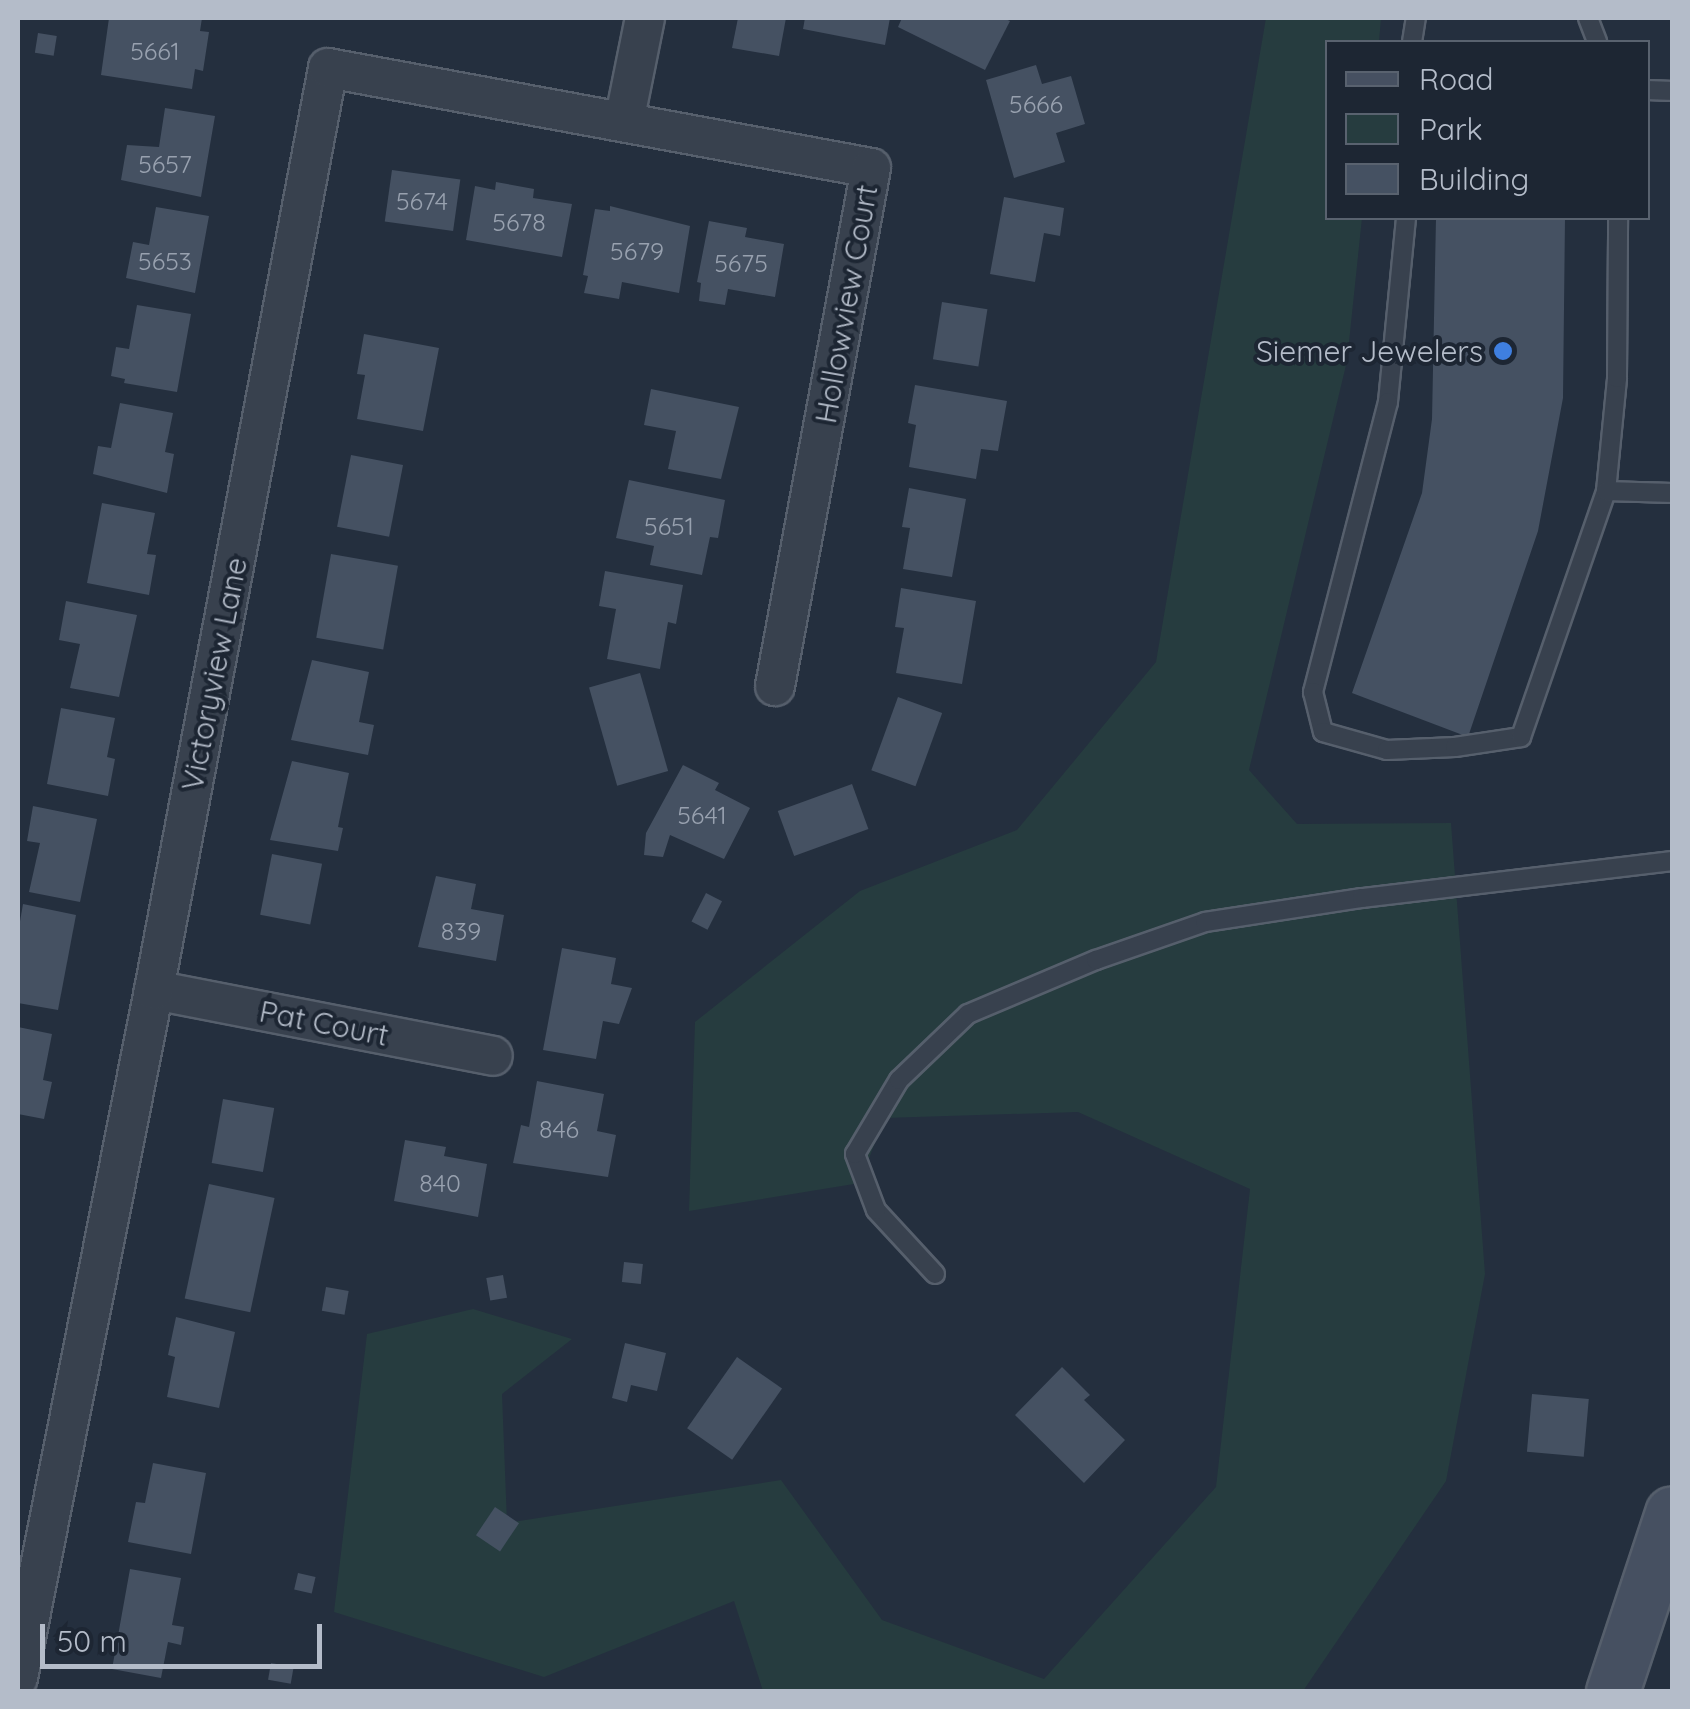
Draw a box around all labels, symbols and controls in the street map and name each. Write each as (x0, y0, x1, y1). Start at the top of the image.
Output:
house number: 5661 (130, 36, 180, 66)
legend (1325, 40, 1650, 220)
text: Road (1419, 60, 1493, 98)
house number: 5666 (1009, 89, 1063, 119)
text: Park (1419, 110, 1483, 148)
house number: 5657 (138, 149, 192, 179)
text: Building (1419, 160, 1529, 198)
street label: Hollowview Court (807, 182, 885, 426)
house number: 5674 (396, 186, 448, 216)
house number: 5678 (492, 207, 546, 237)
house number: 5679 (610, 236, 664, 266)
house number: 5653 (138, 246, 192, 276)
house number: 5675 (714, 248, 768, 278)
place label: Siemer Jewelers (1256, 333, 1483, 369)
marker: Siemer Jewelers (1492, 340, 1514, 362)
house number: 5651 (644, 511, 694, 541)
street label: Victoryview Lane (174, 554, 254, 794)
house number: 5641 (677, 800, 727, 830)
house number: 839 (441, 916, 481, 946)
street label: Pat Court (256, 993, 392, 1053)
house number: 846 (539, 1114, 579, 1144)
house number: 840 (419, 1168, 461, 1198)
scale bar (45, 1604, 328, 1666)
text: 50 m (57, 1622, 127, 1660)

